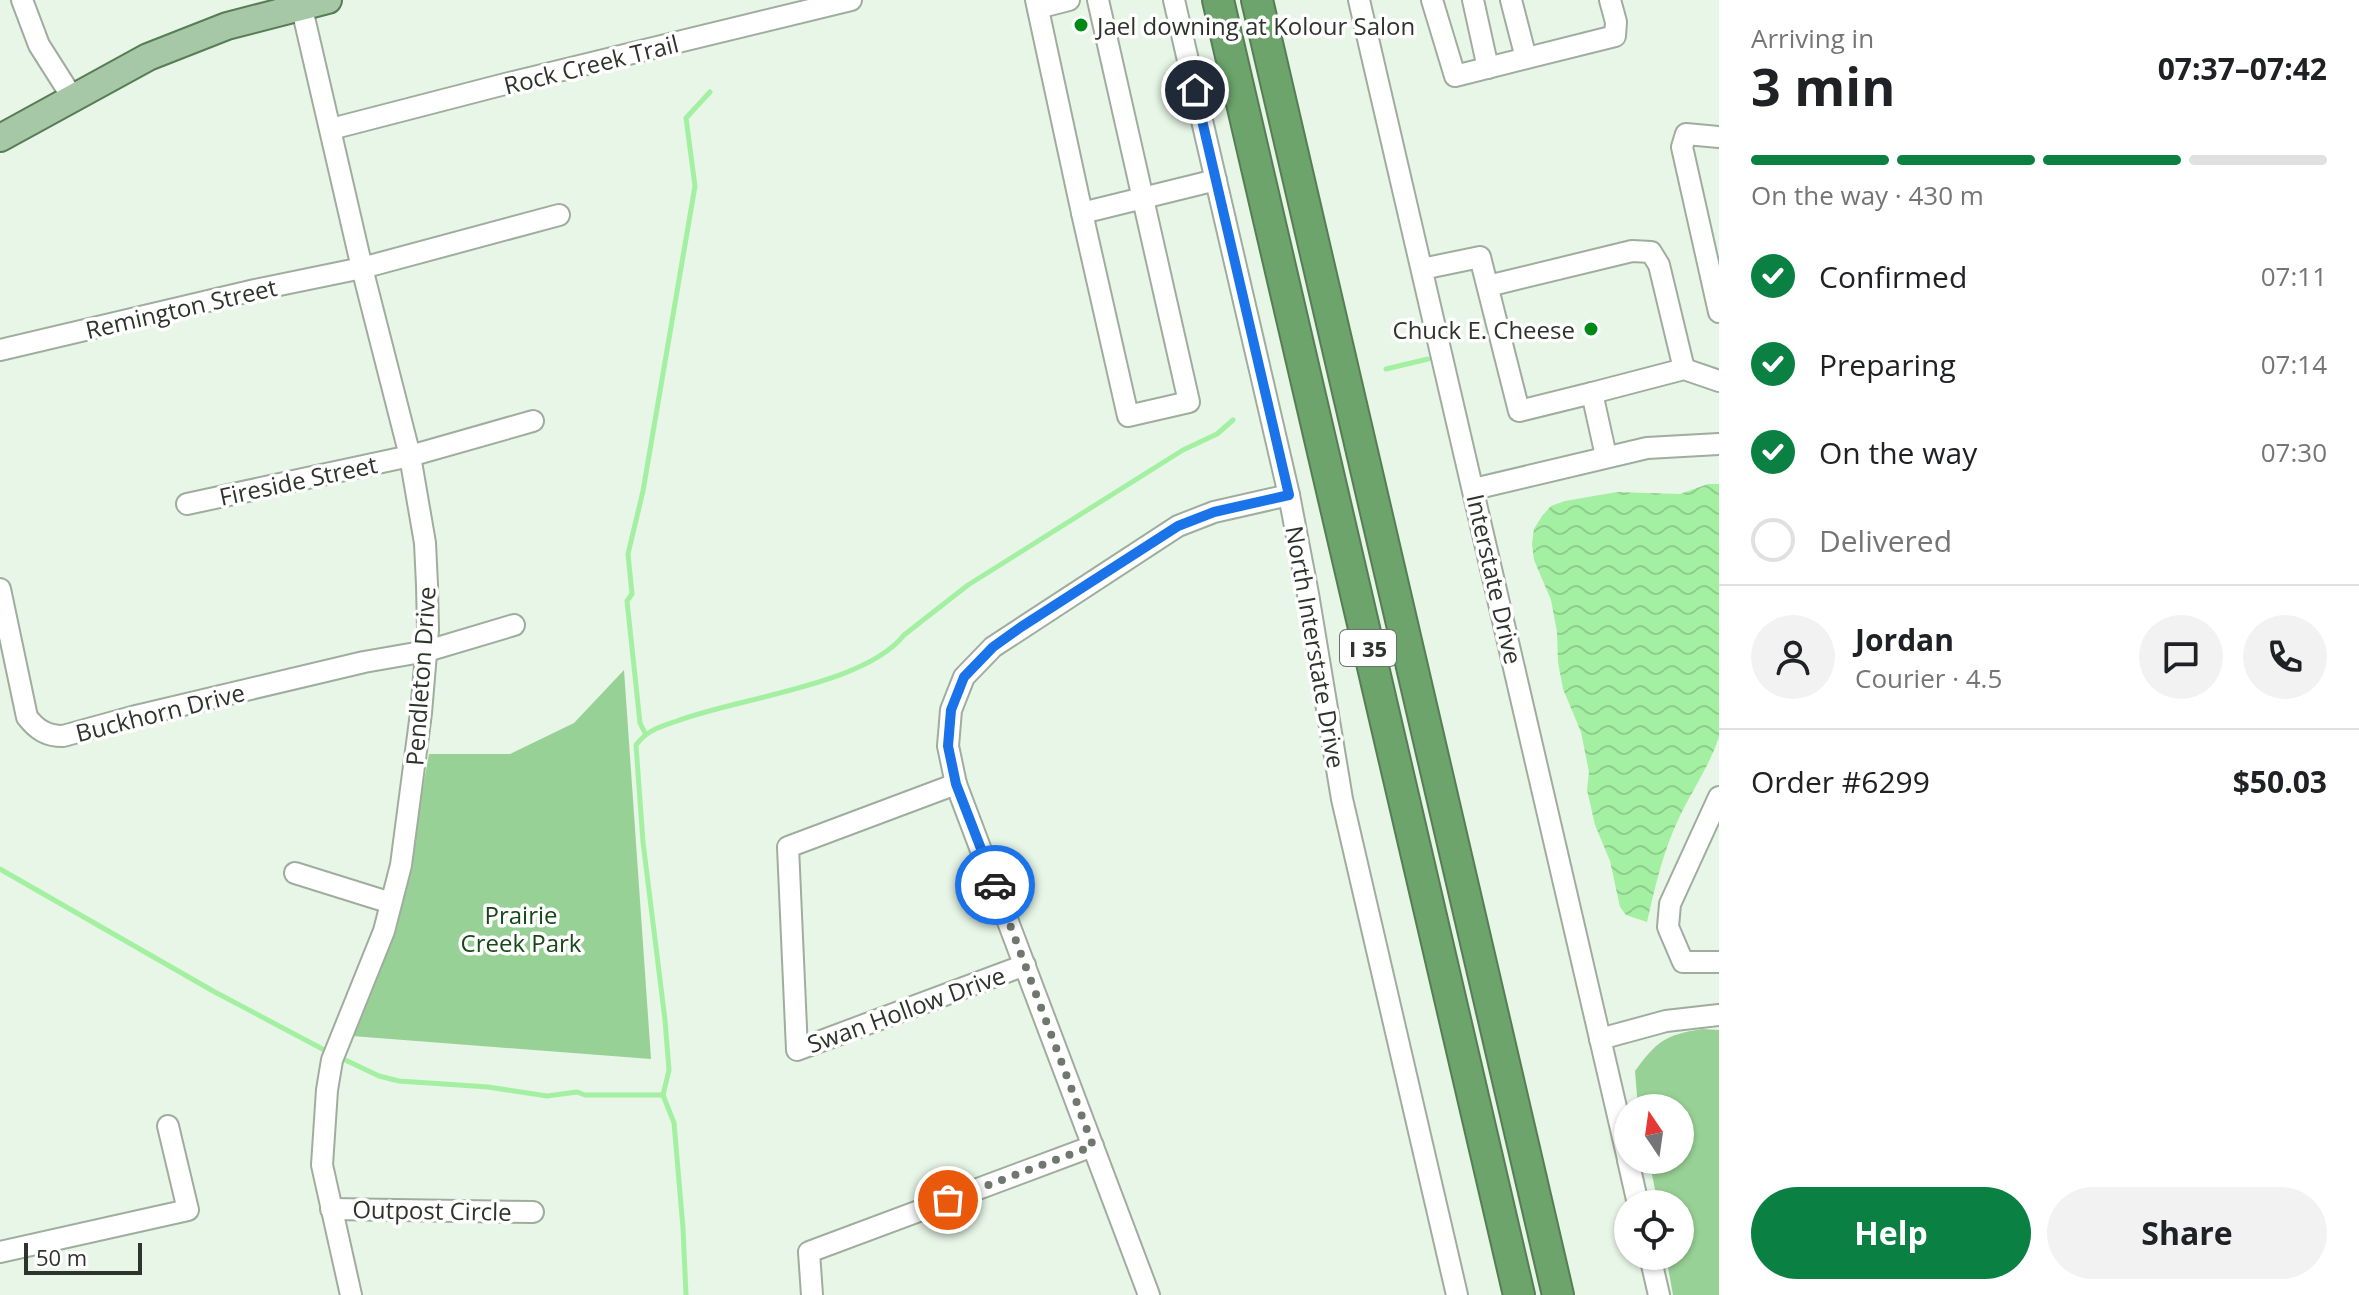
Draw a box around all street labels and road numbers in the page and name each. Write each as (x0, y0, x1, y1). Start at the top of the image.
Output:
street label: Rock Creek Trail (500, 26, 682, 102)
street label: Remington Street (82, 270, 280, 346)
street label: Fireside Street (216, 447, 380, 513)
street label: Interstate Drive (1459, 491, 1531, 667)
street label: North Interstate Drive (1278, 523, 1354, 771)
street label: Pendleton Drive (397, 585, 443, 767)
road number: I 35 (1340, 630, 1396, 666)
street label: Buckhorn Drive (72, 675, 248, 749)
street label: Swan Hollow Drive (802, 958, 1010, 1060)
street label: Outpost Circle (352, 1192, 512, 1228)

